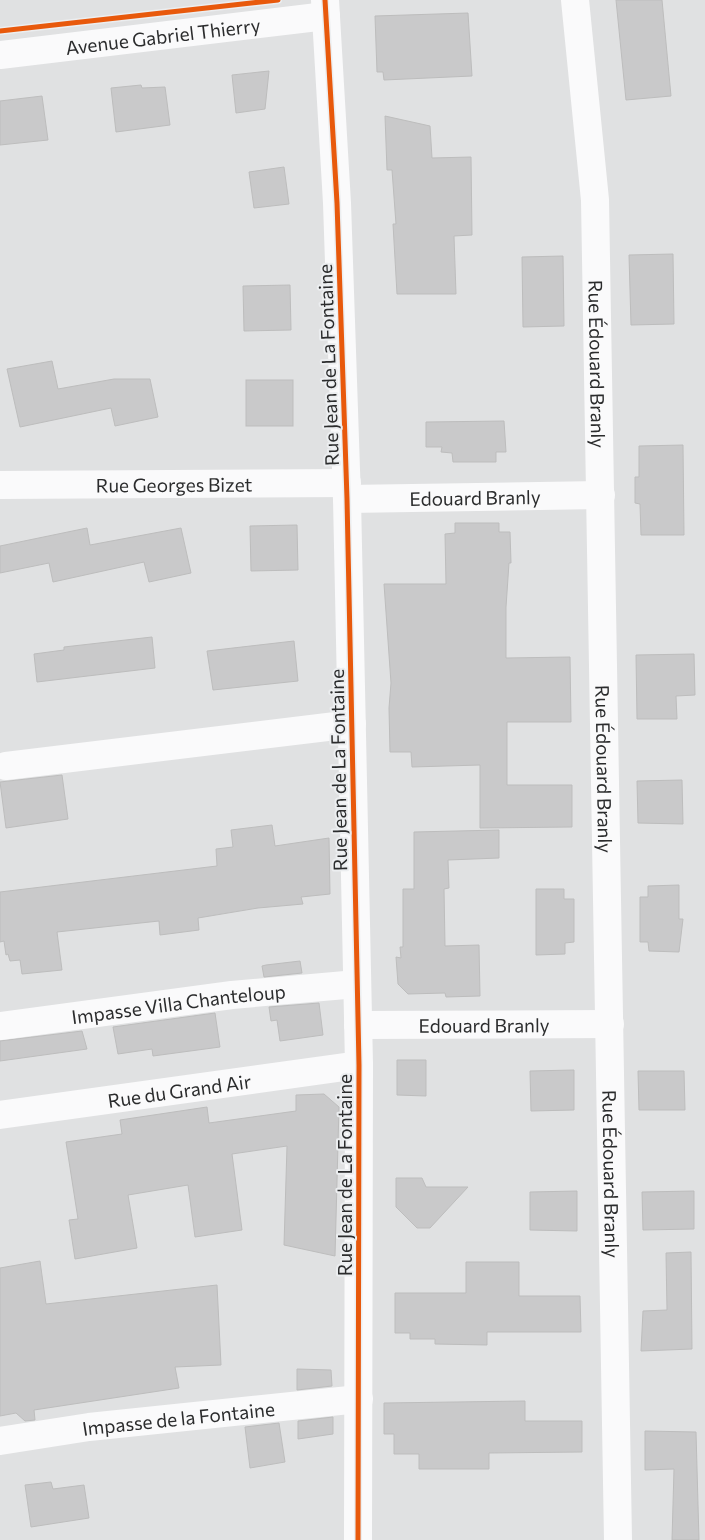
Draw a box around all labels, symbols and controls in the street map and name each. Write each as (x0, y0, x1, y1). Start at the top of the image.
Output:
street label: Avenue Gabriel Thierry (64, 12, 262, 59)
street label: Rue Jean de La Fontaine (313, 264, 343, 466)
street label: Rue Édouard Branly (585, 280, 611, 448)
street label: Rue Georges Bizet (96, 472, 253, 496)
street label: Edouard Branly (409, 484, 541, 510)
street label: Rue Jean de La Fontaine (325, 669, 351, 871)
street label: Rue Édouard Branly (592, 685, 618, 853)
street label: Impasse Villa Chanteloup (70, 979, 287, 1028)
street label: Edouard Branly (418, 1013, 550, 1036)
street label: Rue du Grand Air (106, 1069, 253, 1111)
street label: Rue Jean de La Fontaine (333, 1074, 356, 1276)
street label: Rue Édouard Branly (599, 1090, 625, 1258)
street label: Impasse de la Fontaine (81, 1396, 276, 1439)

